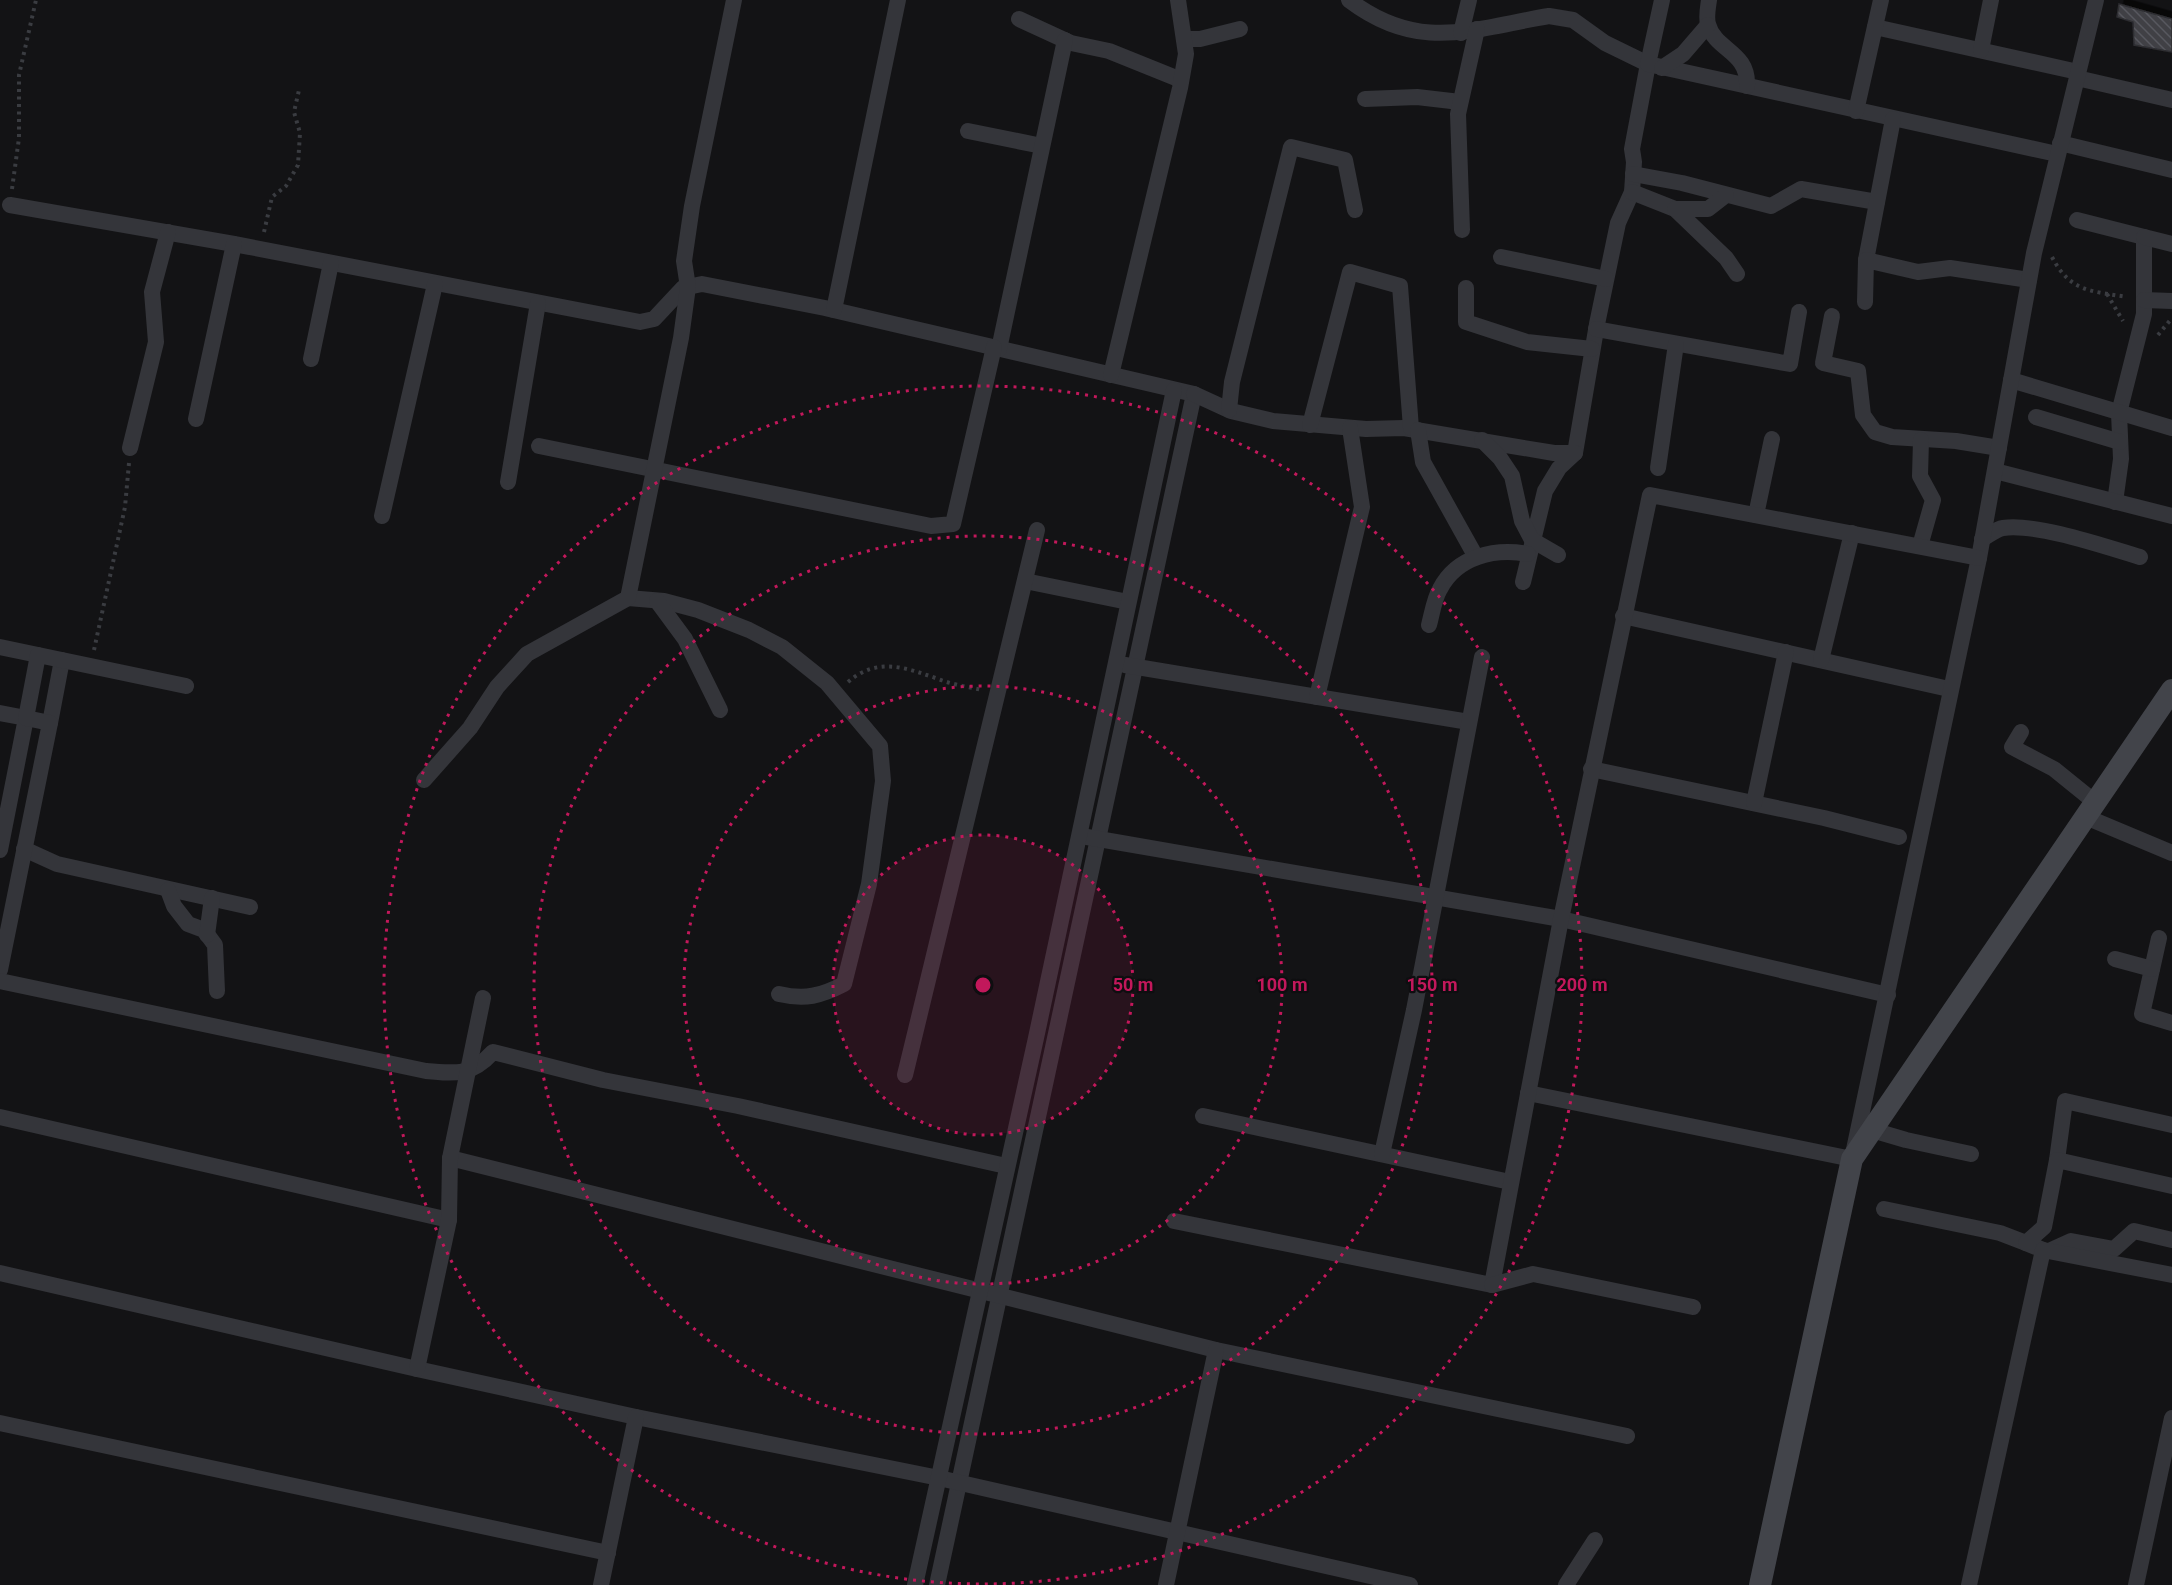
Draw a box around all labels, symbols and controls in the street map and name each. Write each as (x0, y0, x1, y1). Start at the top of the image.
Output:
text: 50 m (1113, 974, 1153, 995)
text: 100 m (1256, 974, 1308, 995)
text: 150 m (1406, 974, 1458, 995)
text: 200 m (1556, 974, 1608, 995)
centre of rings (973, 975, 993, 995)

